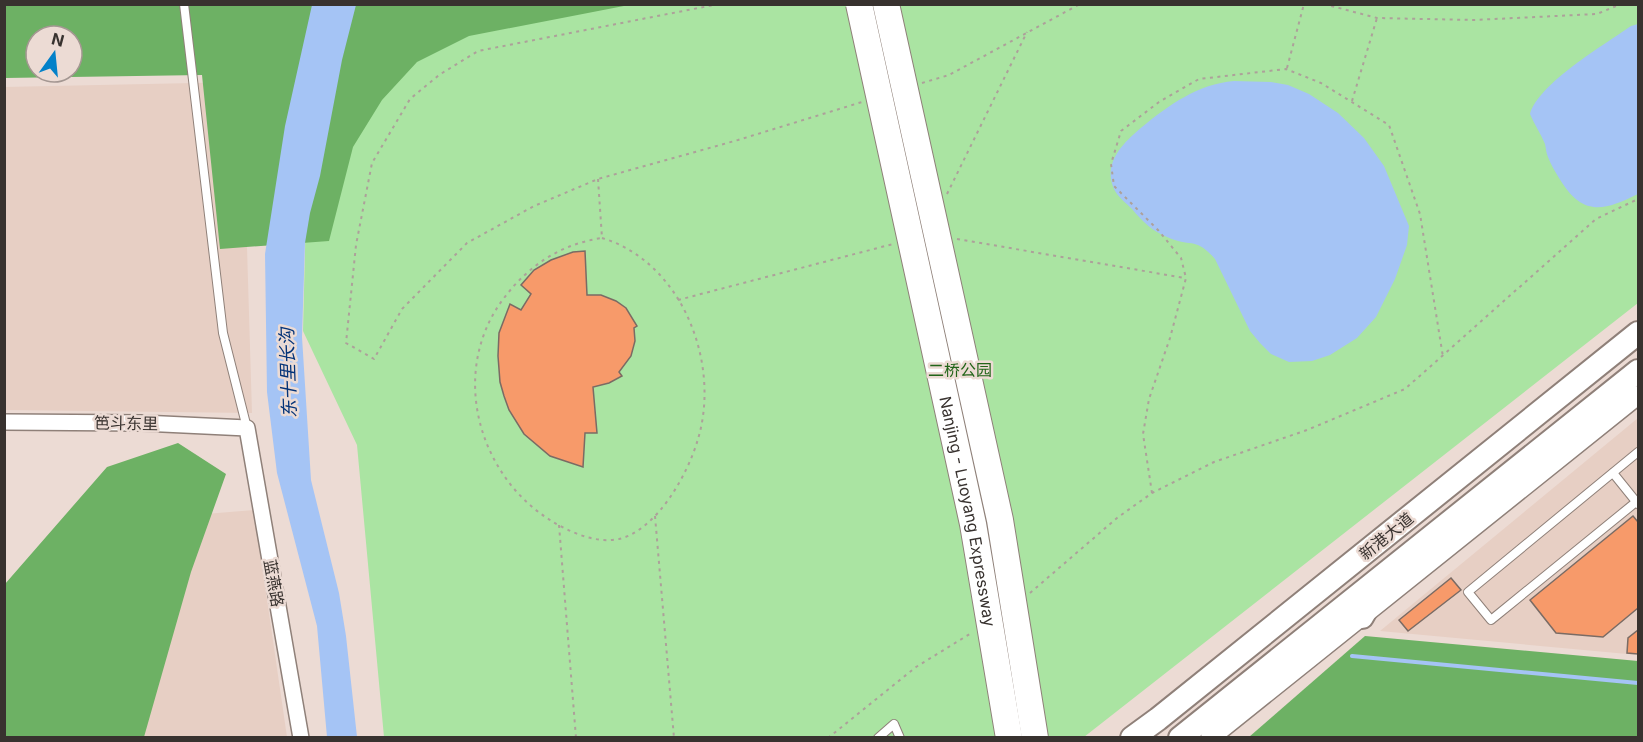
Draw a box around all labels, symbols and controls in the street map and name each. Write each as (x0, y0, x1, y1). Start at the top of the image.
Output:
north arrow (24, 24, 84, 84)
text: N (49, 28, 66, 51)
water label: 东十里长沟 (276, 326, 300, 418)
park label: 二桥公园 (928, 360, 992, 380)
street label: Nanjing - Luoyang Expressway (935, 394, 1000, 628)
street label: 笆斗东里 (94, 412, 158, 434)
street label: 新港大道 (1355, 508, 1417, 564)
street label: 蓝燕路 (260, 558, 288, 608)

